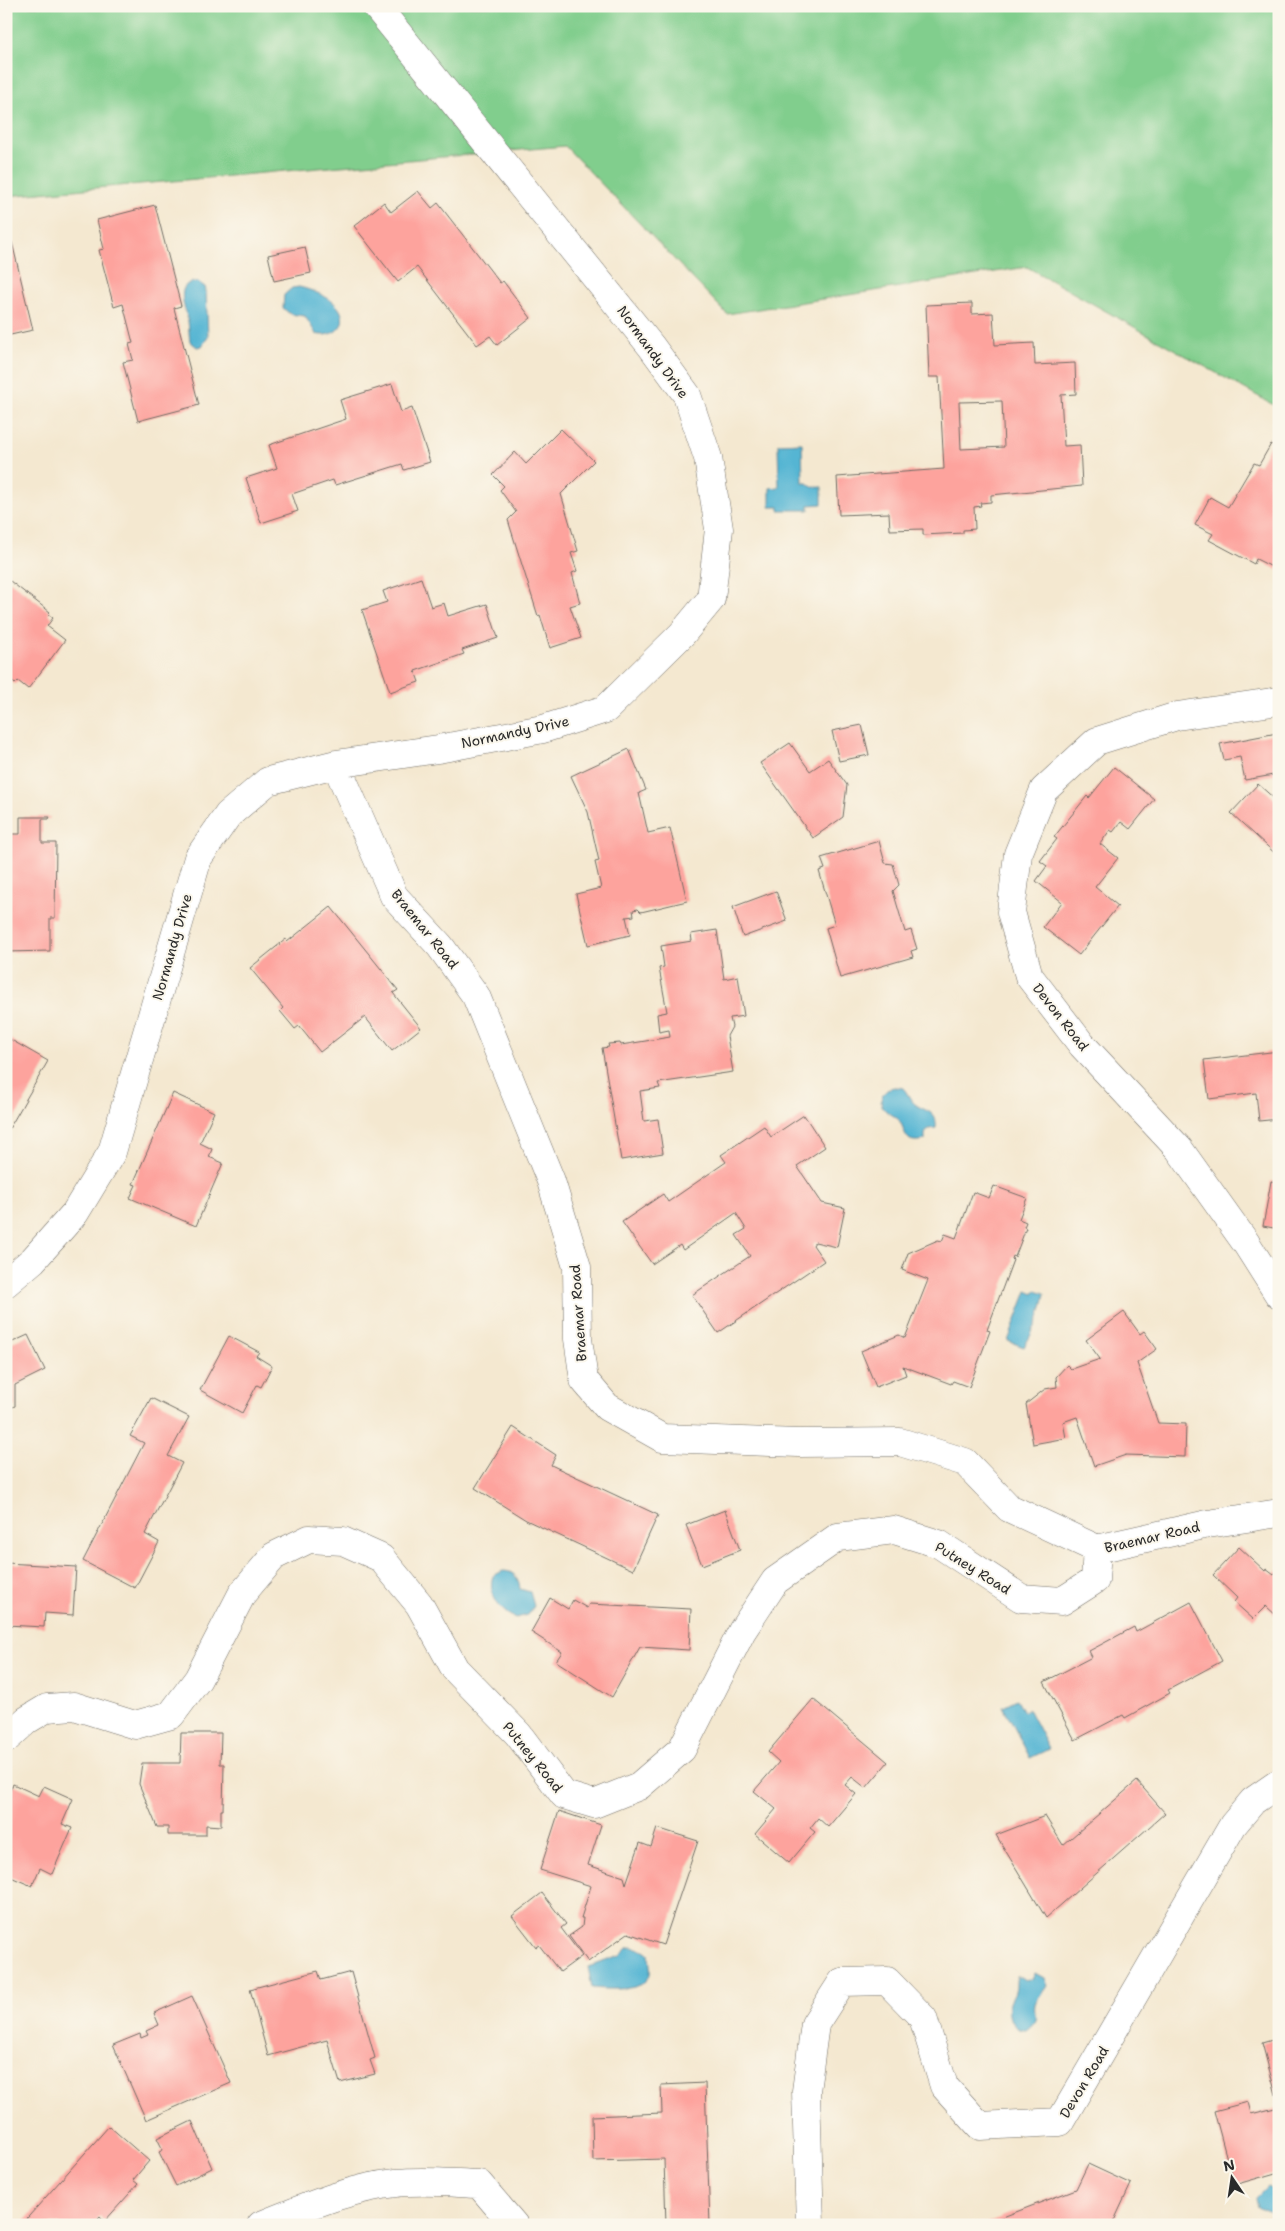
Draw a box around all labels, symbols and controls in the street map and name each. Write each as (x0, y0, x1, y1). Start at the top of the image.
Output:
street label: Normandy Drive (613, 302, 693, 402)
street label: Normandy Drive (459, 712, 571, 752)
street label: Braemar Road (387, 885, 463, 973)
street label: Normandy Drive (148, 891, 196, 1002)
street label: Devon Road (1029, 980, 1093, 1055)
street label: Braemar Road (566, 1264, 590, 1362)
street label: Braemar Road (1103, 1517, 1202, 1557)
street label: Putney Road (932, 1538, 1014, 1598)
street label: Putney Road (499, 1718, 567, 1796)
street label: Devon Road (1055, 2043, 1113, 2121)
north arrow (1208, 2154, 1258, 2204)
text: N (1222, 2155, 1237, 2175)

